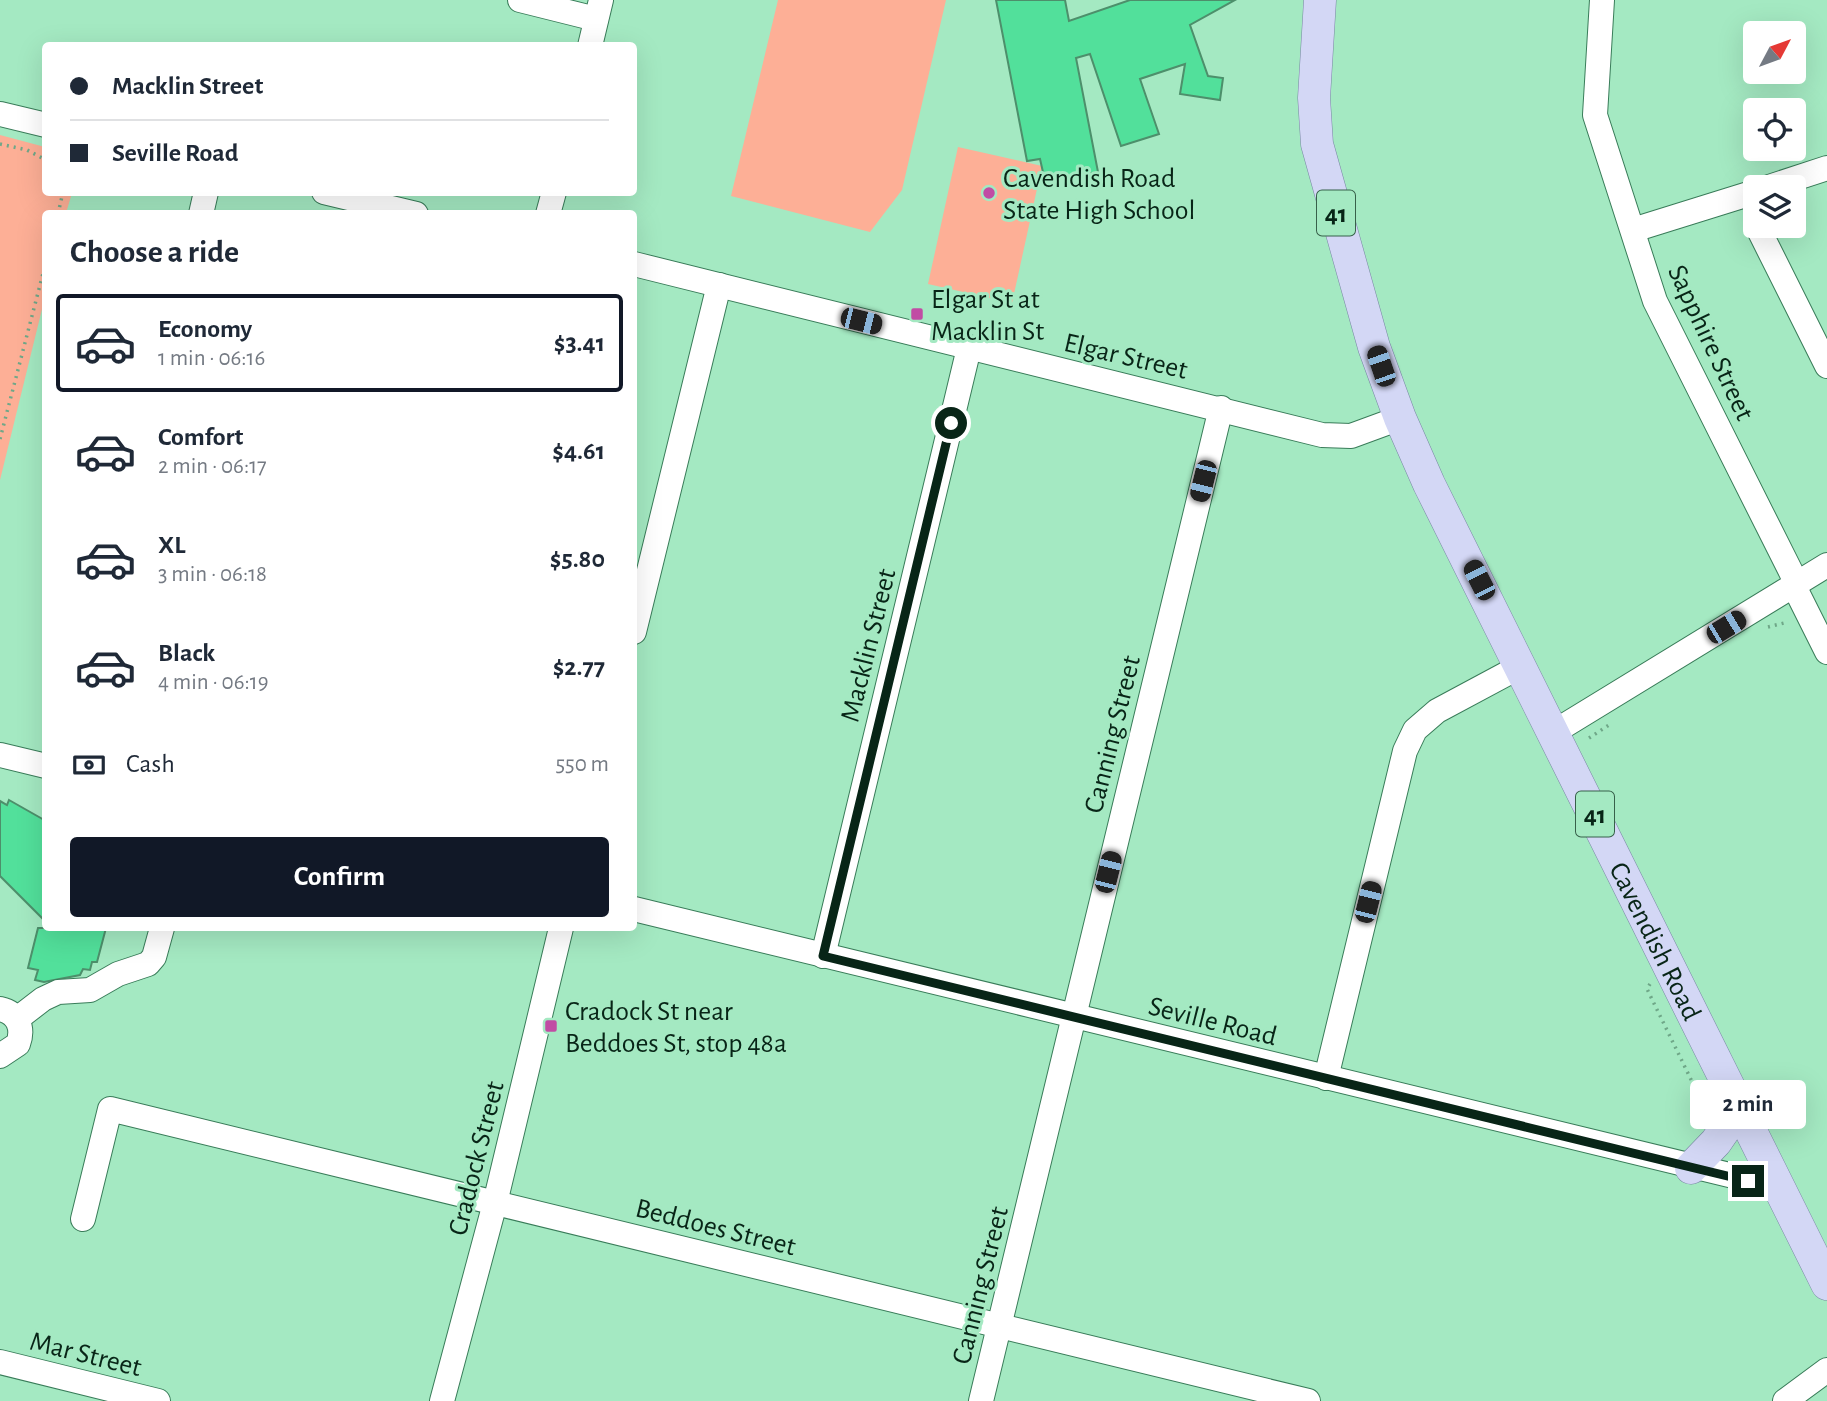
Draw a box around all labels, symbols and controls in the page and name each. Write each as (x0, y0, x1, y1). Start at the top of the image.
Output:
north arrow (1743, 21, 1806, 84)
map controls (1743, 21, 1806, 238)
text: Macklin Street (112, 73, 263, 99)
button: locate (1743, 98, 1806, 161)
text: Seville Road (112, 140, 239, 166)
place label: Cavendish Road State High School (1003, 165, 1195, 225)
button: layers (1743, 175, 1806, 238)
marker: Cavendish Road State High School (981, 185, 997, 201)
road number: 41 (1317, 190, 1355, 235)
text: Choose a ride (70, 236, 239, 268)
street label: Sapphire Street (1662, 261, 1758, 425)
place label: Elgar St at Macklin St (931, 286, 1044, 346)
car (839, 306, 884, 336)
marker: Elgar St at Macklin St (909, 306, 925, 322)
icon: car (74, 312, 137, 375)
text: Economy (158, 316, 252, 342)
street label: Elgar Street (1061, 329, 1190, 385)
text: $3.41 (554, 330, 605, 356)
car (1365, 343, 1398, 389)
text: 1 min · 06:16 (158, 347, 265, 370)
route start (935, 407, 967, 439)
icon: car (74, 420, 137, 483)
text: Comfort (158, 424, 243, 450)
text: $4.61 (552, 438, 605, 464)
text: 2 min · 06:17 (158, 455, 267, 478)
car (1188, 458, 1219, 504)
icon: car (74, 528, 137, 591)
text: XL (158, 532, 185, 558)
text: $5.80 (550, 546, 605, 572)
car (1461, 557, 1498, 603)
text: 3 min · 06:18 (158, 563, 267, 586)
street label: Macklin Street (836, 566, 902, 725)
car (1703, 607, 1750, 647)
icon: car (74, 636, 137, 699)
text: Black (158, 640, 215, 666)
street label: Canning Street (1080, 653, 1146, 816)
text: $2.77 (553, 654, 605, 680)
text: 4 min · 06:19 (158, 671, 269, 694)
icon: cash (70, 746, 108, 784)
text: Cash (126, 751, 175, 777)
text: 550 m (555, 753, 609, 776)
road number: 41 (1576, 792, 1614, 836)
button: Confirm (70, 837, 609, 917)
car (1093, 849, 1124, 895)
street label: Cavendish Road (1603, 858, 1705, 1025)
car (1353, 879, 1384, 925)
street label: Seville Road (1145, 992, 1280, 1051)
place label: Cradock St near Beddoes St, stop 48a (565, 998, 787, 1058)
marker: Cradock St near Beddoes St, stop 48a (543, 1018, 559, 1034)
street label: Cradock Street (444, 1078, 510, 1239)
callout: 2 min (1690, 1080, 1806, 1128)
text: 2 min (1722, 1093, 1774, 1116)
route end (1732, 1165, 1764, 1197)
street label: Beddoes Street (632, 1194, 799, 1261)
street label: Canning Street (948, 1204, 1014, 1367)
street label: Mar Street (27, 1328, 144, 1382)

